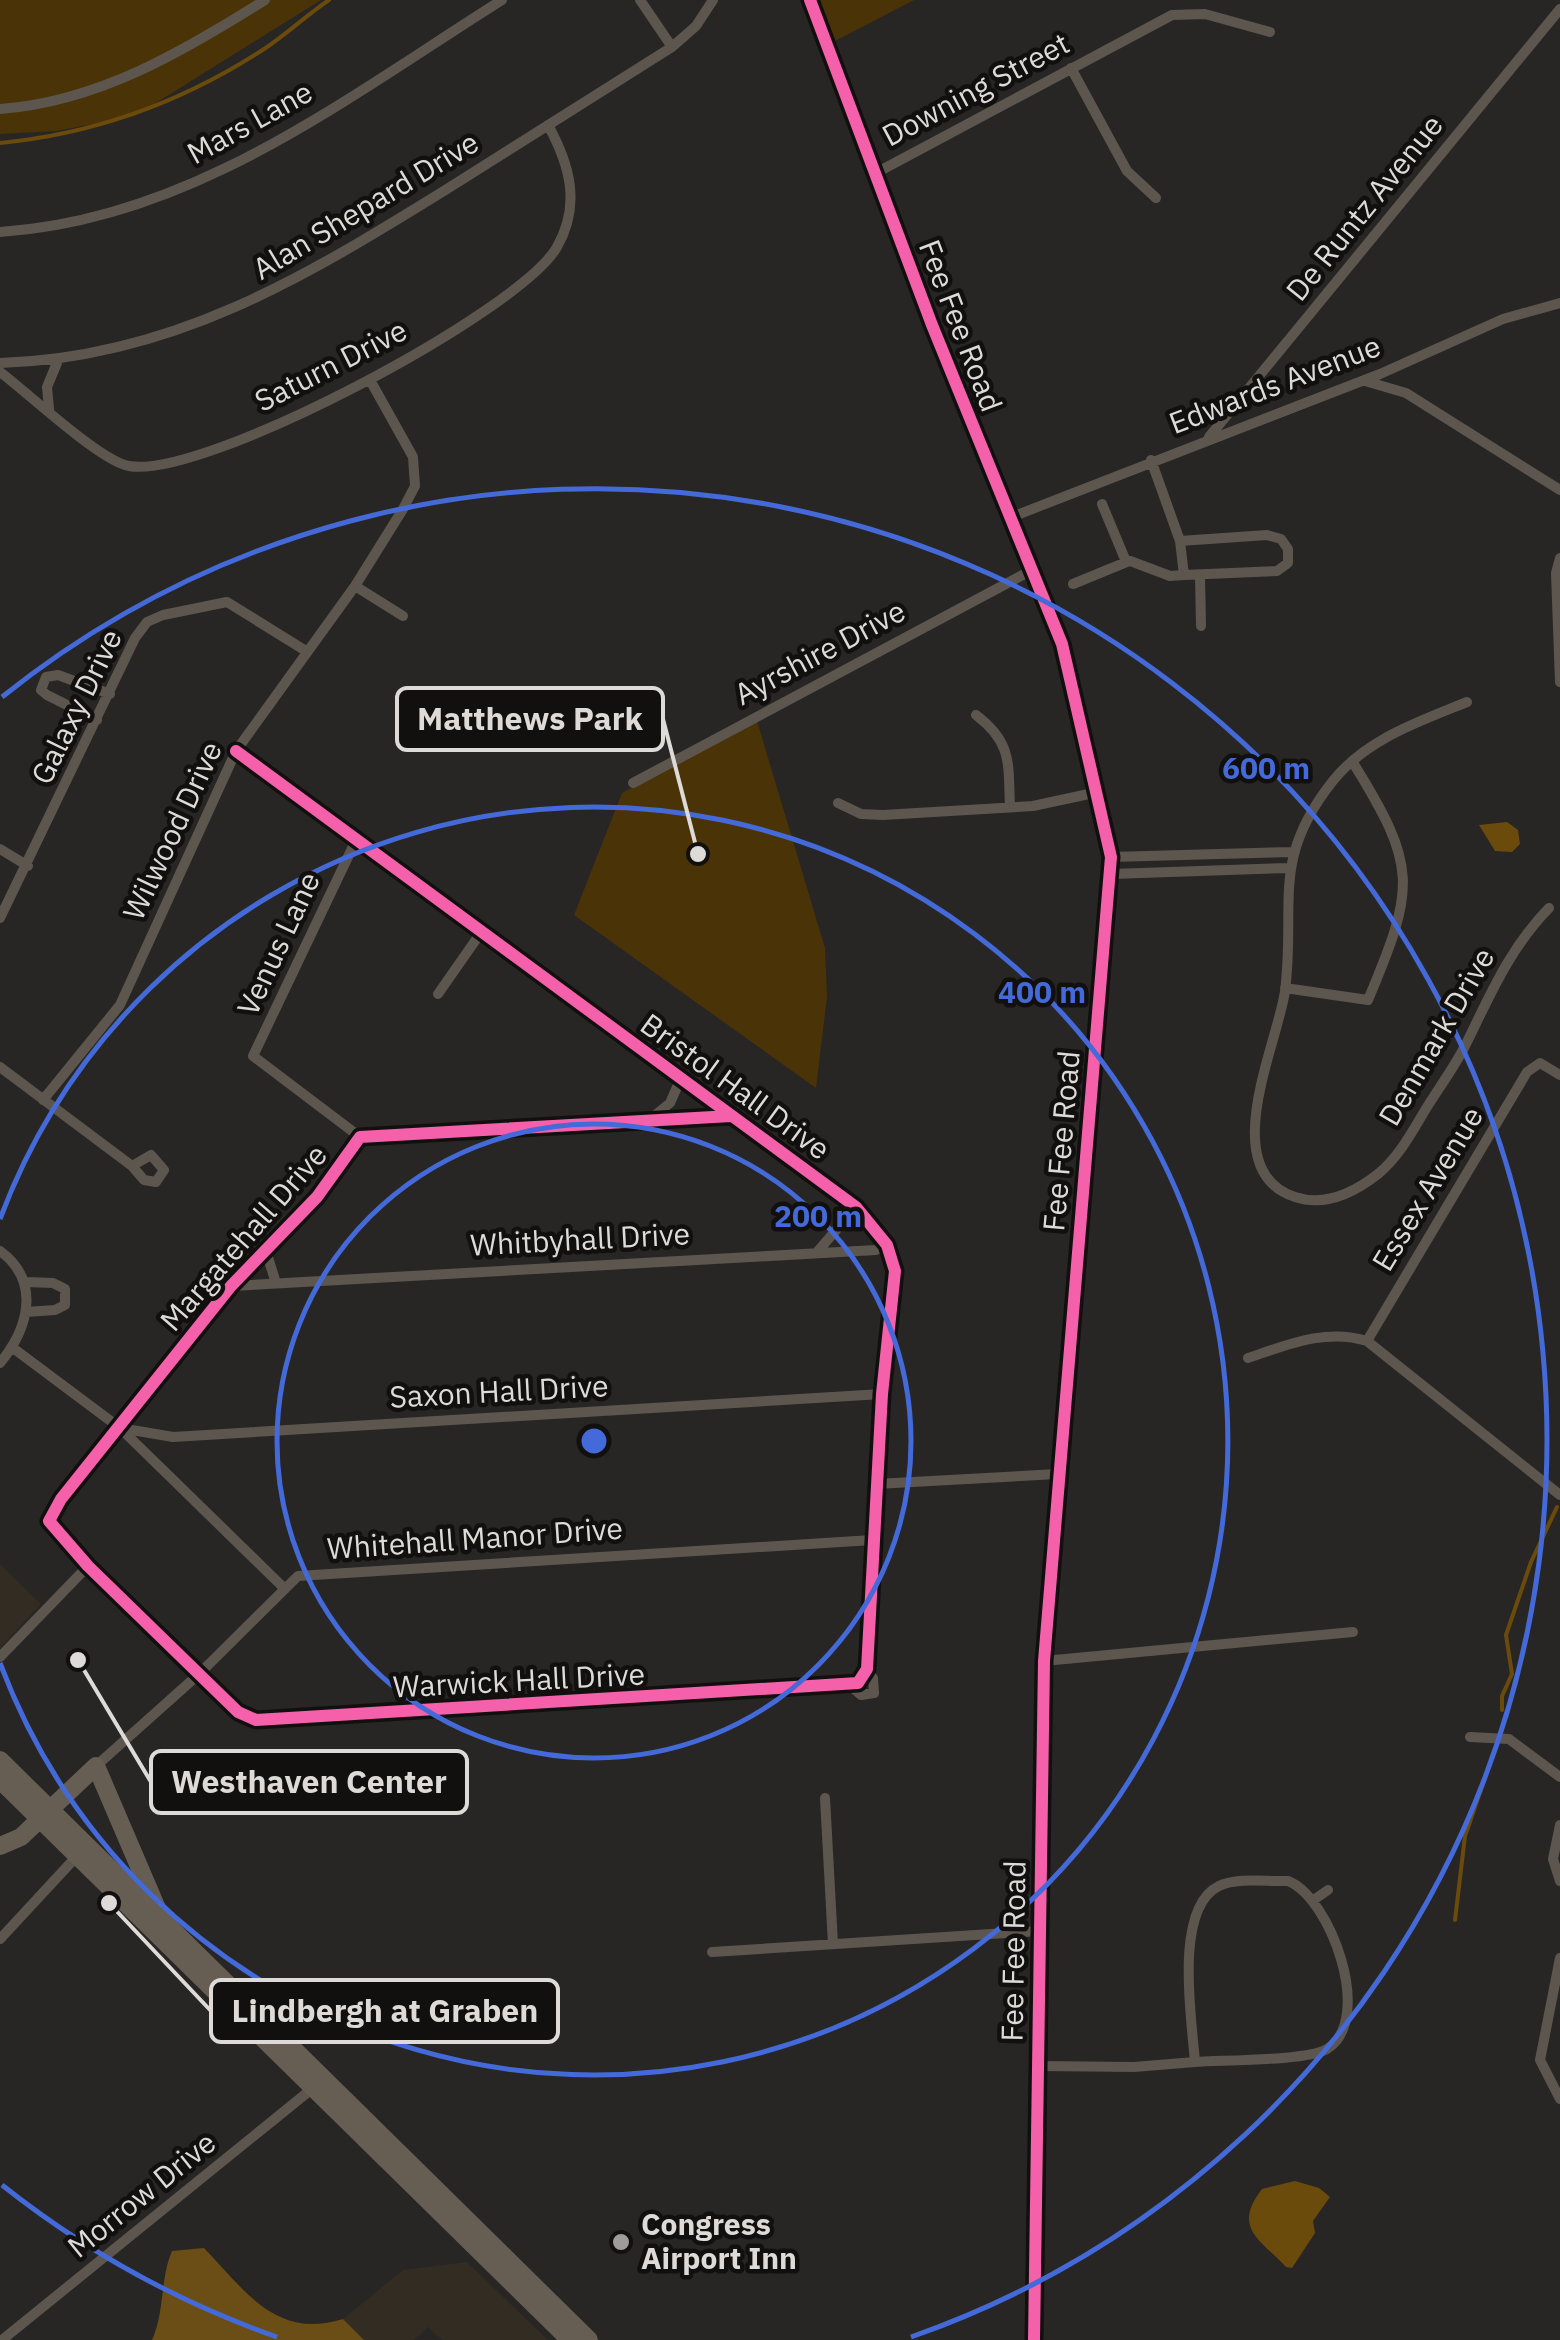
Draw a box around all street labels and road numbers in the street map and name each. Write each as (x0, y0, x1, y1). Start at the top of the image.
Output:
street label: Downing Street (875, 23, 1076, 154)
street label: Mars Lane (180, 71, 319, 172)
street label: De Runtz Avenue (1277, 106, 1451, 308)
street label: Alan Shepard Drive (245, 122, 485, 288)
street label: Fee Fee Road (911, 234, 1012, 417)
street label: Saturn Drive (248, 310, 413, 420)
street label: Edwards Avenue (1163, 325, 1386, 442)
street label: Ayrshire Drive (727, 590, 911, 713)
street label: Galaxy Drive (21, 622, 130, 790)
street label: Wilwood Drive (113, 735, 230, 926)
street label: Venus Lane (227, 865, 328, 1021)
street label: Denmark Drive (1369, 940, 1502, 1132)
street label: Bristol Hall Drive (633, 1004, 838, 1168)
street label: Fee Fee Road (1033, 1049, 1088, 1233)
street label: Essex Avenue (1362, 1099, 1491, 1278)
street label: Margatehall Drive (151, 1135, 335, 1339)
street label: Whitbyhall Drive (469, 1213, 691, 1264)
street label: Saxon Hall Drive (388, 1365, 609, 1416)
street label: Whitehall Manor Drive (326, 1508, 624, 1567)
street label: Warwick Hall Drive (392, 1653, 646, 1706)
street label: Fee Fee Road (991, 1860, 1034, 2042)
street label: Morrow Drive (59, 2122, 223, 2265)

